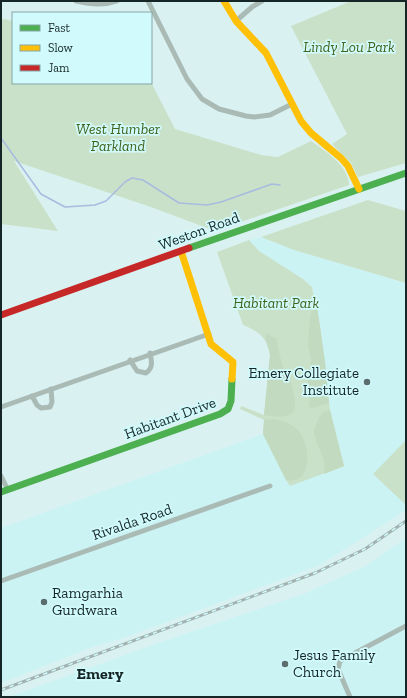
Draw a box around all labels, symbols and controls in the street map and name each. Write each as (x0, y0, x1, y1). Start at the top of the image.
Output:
legend (12, 12, 152, 84)
text: Fast (48, 21, 71, 35)
park label: Lindy Lou Park (303, 38, 395, 56)
text: Slow (48, 41, 74, 55)
text: Jam (48, 61, 70, 75)
park label: West Humber Parkland (76, 120, 161, 155)
street label: Weston Road (156, 208, 242, 254)
park label: Habitant Park (233, 294, 319, 312)
place label: Emery Collegiate Institute (248, 364, 359, 399)
marker: Emery Collegiate Institute (362, 377, 372, 387)
street label: Habitant Drive (122, 393, 218, 443)
street label: Rivalda Road (90, 500, 175, 544)
place label: Ramgarhia Gurdwara (52, 584, 123, 619)
marker: Ramgarhia Gurdwara (39, 597, 49, 607)
place label: Jesus Family Church (293, 646, 376, 681)
marker: Jesus Family Church (280, 659, 290, 669)
district label: Emery (77, 664, 124, 683)

